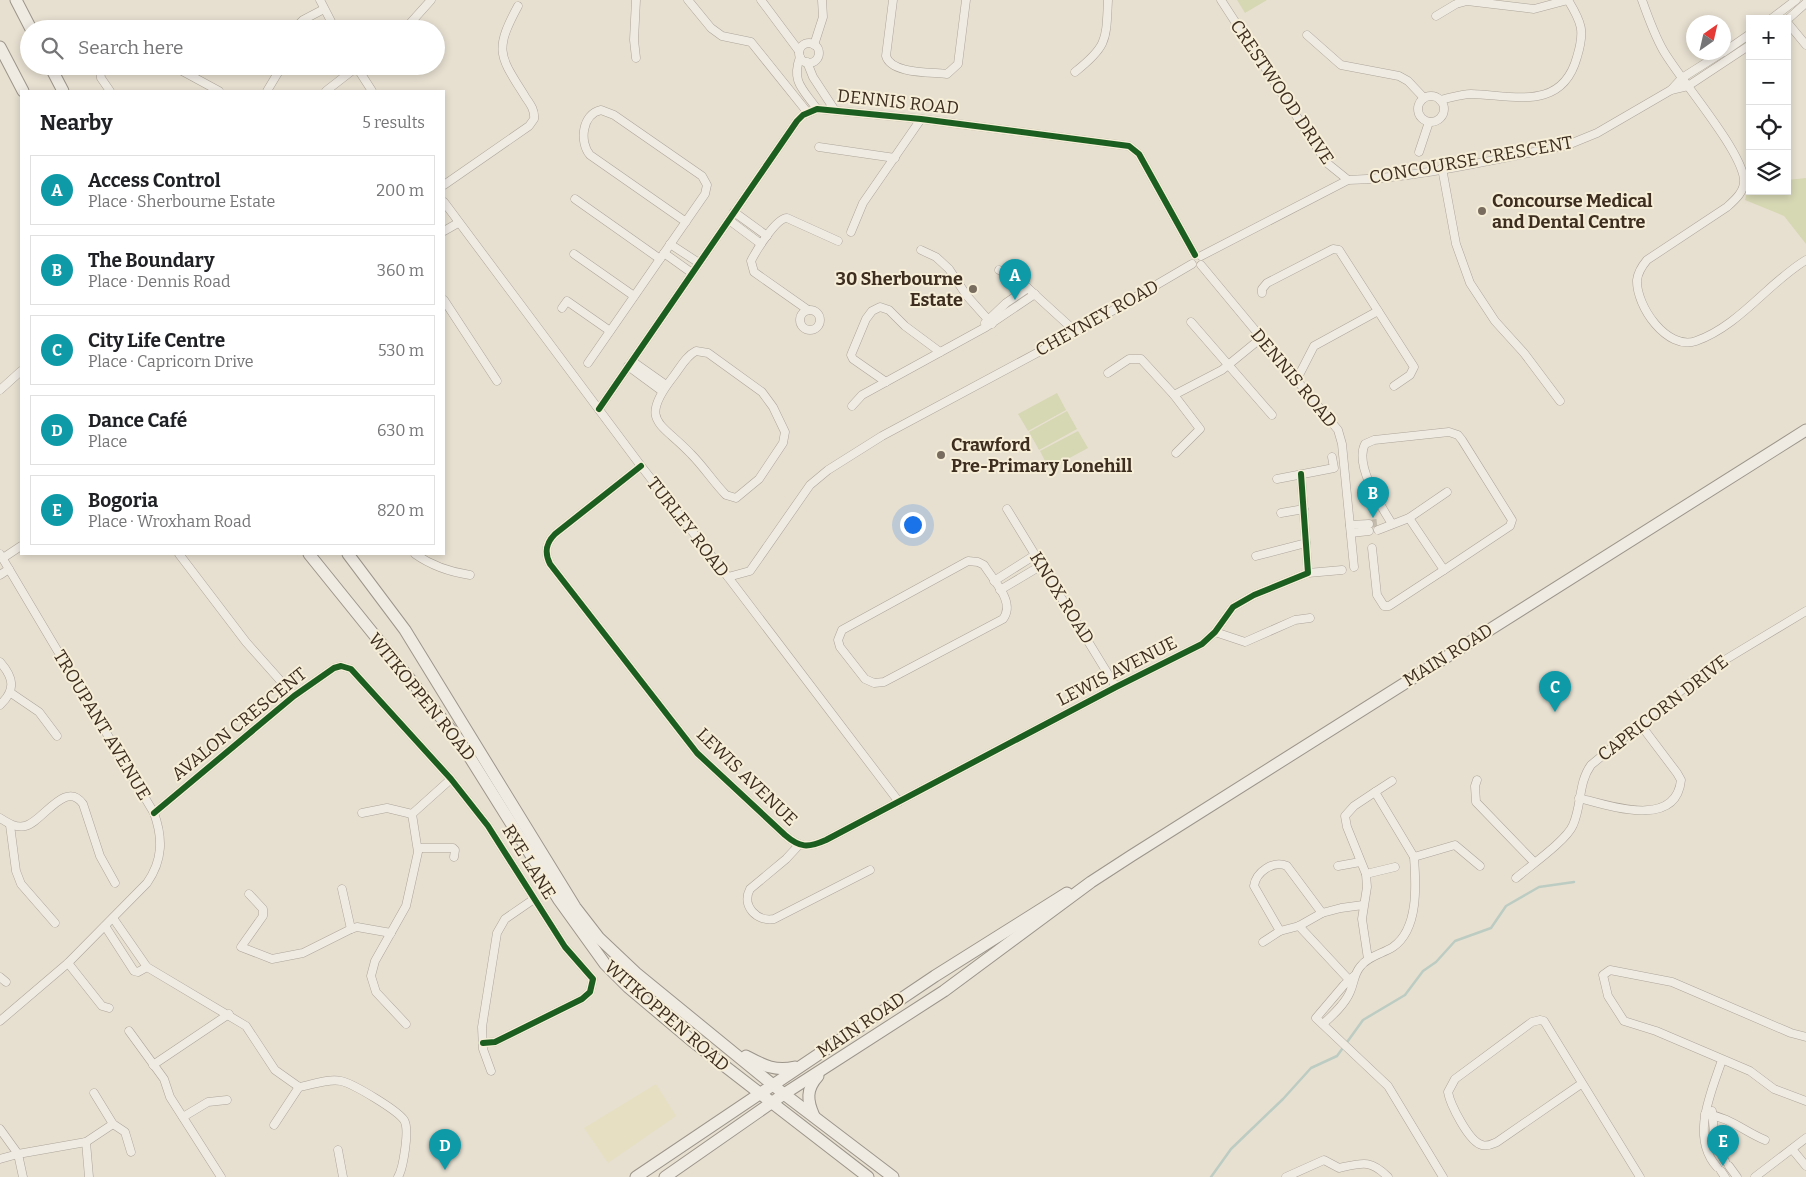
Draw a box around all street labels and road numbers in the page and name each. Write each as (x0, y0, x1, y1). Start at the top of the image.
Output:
street label: CRESTWOOD DRIVE (1225, 15, 1339, 169)
street label: DENNIS ROAD (836, 85, 960, 119)
street label: CONCOURSE CRESCENT (1367, 131, 1575, 189)
street label: CHEYNEY ROAD (1031, 275, 1163, 361)
street label: DENNIS ROAD (1246, 324, 1342, 432)
street label: TURLEY ROAD (642, 473, 734, 581)
street label: KNOX ROAD (1025, 548, 1099, 648)
street label: MAIN ROAD (1399, 619, 1497, 691)
street label: WITKOPPEN ROAD (364, 629, 480, 765)
street label: LEWIS AVENUE (1053, 631, 1181, 711)
street label: TROUPANT AVENUE (48, 646, 156, 804)
street label: CAPRICORN DRIVE (1593, 650, 1733, 766)
street label: AVALON CRESCENT (167, 662, 311, 785)
street label: LEWIS AVENUE (692, 723, 802, 831)
street label: RYE LANE (497, 821, 561, 903)
street label: WITKOPPEN ROAD (600, 956, 734, 1076)
street label: MAIN ROAD (813, 987, 909, 1063)

